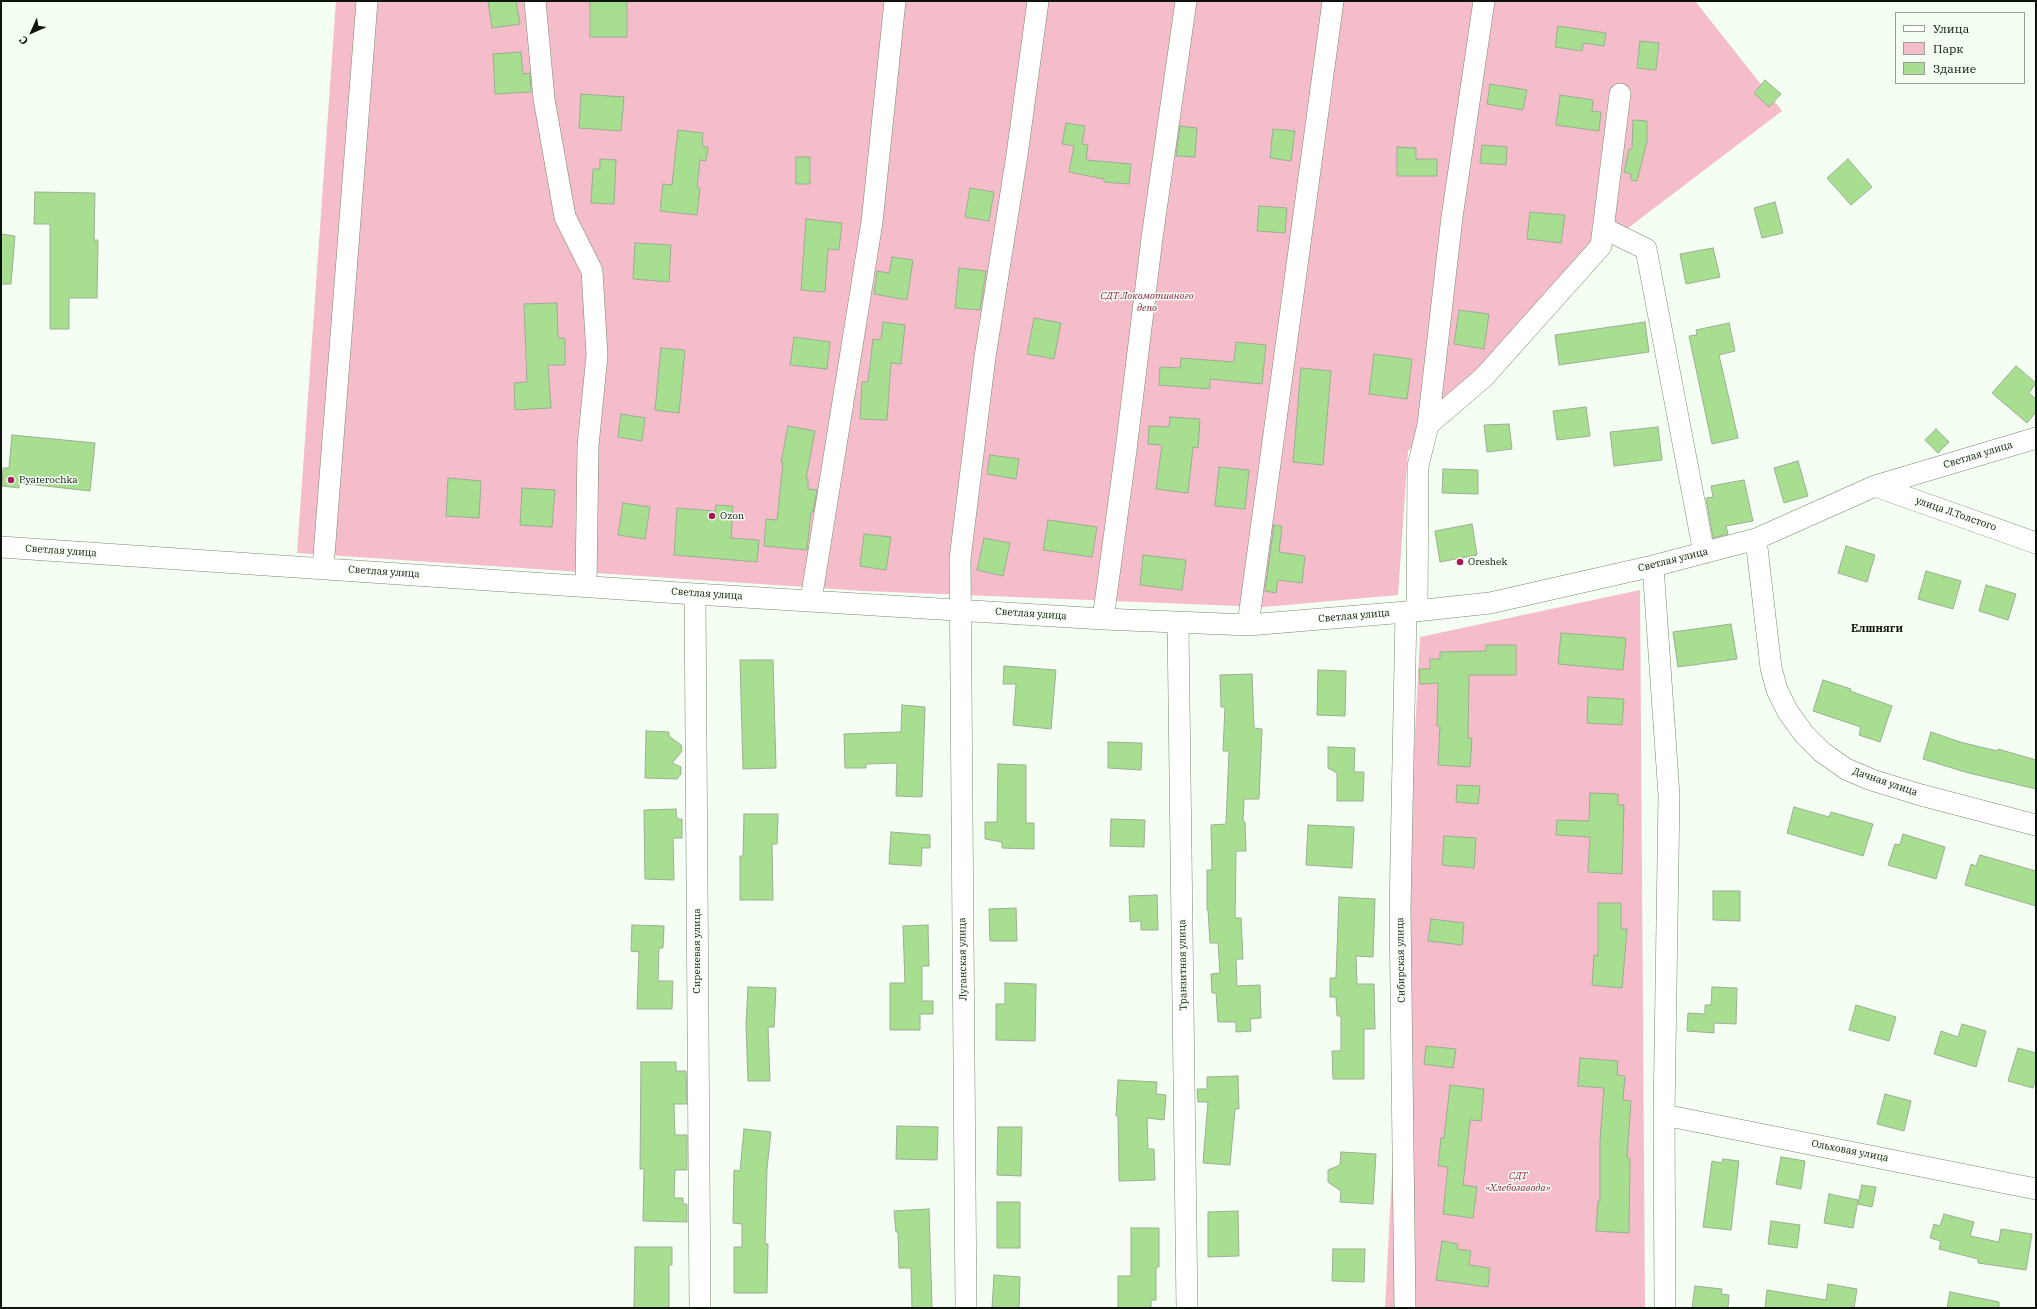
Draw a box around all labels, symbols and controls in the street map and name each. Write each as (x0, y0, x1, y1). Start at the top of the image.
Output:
north arrow (12, 12, 52, 52)
legend (1895, 12, 2025, 84)
text: Улица (1933, 21, 1969, 36)
text: С (16, 33, 31, 48)
text: Парк (1933, 41, 1963, 56)
text: Здание (1933, 61, 1976, 76)
park label: СДТ Локомотивного депо (1100, 290, 1194, 314)
street label: Светлая улица (1942, 439, 2014, 471)
place label: Pyaterochka (19, 474, 78, 486)
marker: Pyaterochka (6, 475, 16, 485)
street label: улица Л.Толстого (1914, 495, 1998, 533)
place label: Ozon (720, 510, 744, 522)
marker: Ozon (707, 511, 717, 521)
street label: Светлая улица (25, 543, 97, 559)
street label: Светлая улица (1637, 546, 1709, 574)
place label: Oreshek (1468, 556, 1507, 568)
marker: Oreshek (1455, 557, 1465, 567)
street label: Светлая улица (348, 564, 420, 580)
street label: Светлая улица (671, 586, 743, 602)
street label: Светлая улица (995, 606, 1067, 622)
street label: Светлая улица (1318, 607, 1390, 625)
district label: Елшняги (1851, 622, 1903, 636)
street label: Дачная улица (1851, 765, 1919, 799)
street label: Сиреневая улица (691, 908, 703, 994)
street label: Луганская улица (956, 917, 970, 1001)
street label: Сибирская улица (1394, 917, 1408, 1003)
street label: Транзитная улица (1176, 919, 1190, 1011)
street label: Ольховая улица (1810, 1138, 1890, 1164)
park label: СДТ «Хлебозавода» (1485, 1170, 1551, 1194)

